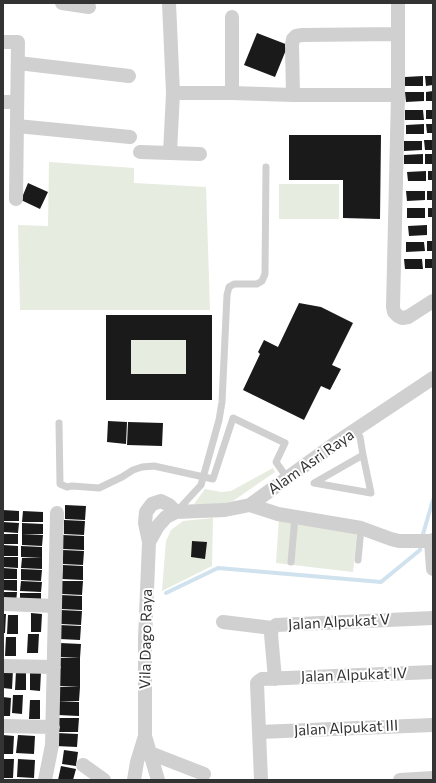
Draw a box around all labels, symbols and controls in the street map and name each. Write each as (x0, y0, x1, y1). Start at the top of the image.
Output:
street label: Alam Asri Raya (264, 426, 358, 498)
street label: Vila Dago Raya (136, 589, 156, 689)
street label: Jalan Alpukat V (288, 610, 390, 634)
street label: Jalan Alpukat IV (301, 664, 407, 686)
street label: Jalan Alpukat III (293, 716, 399, 740)

